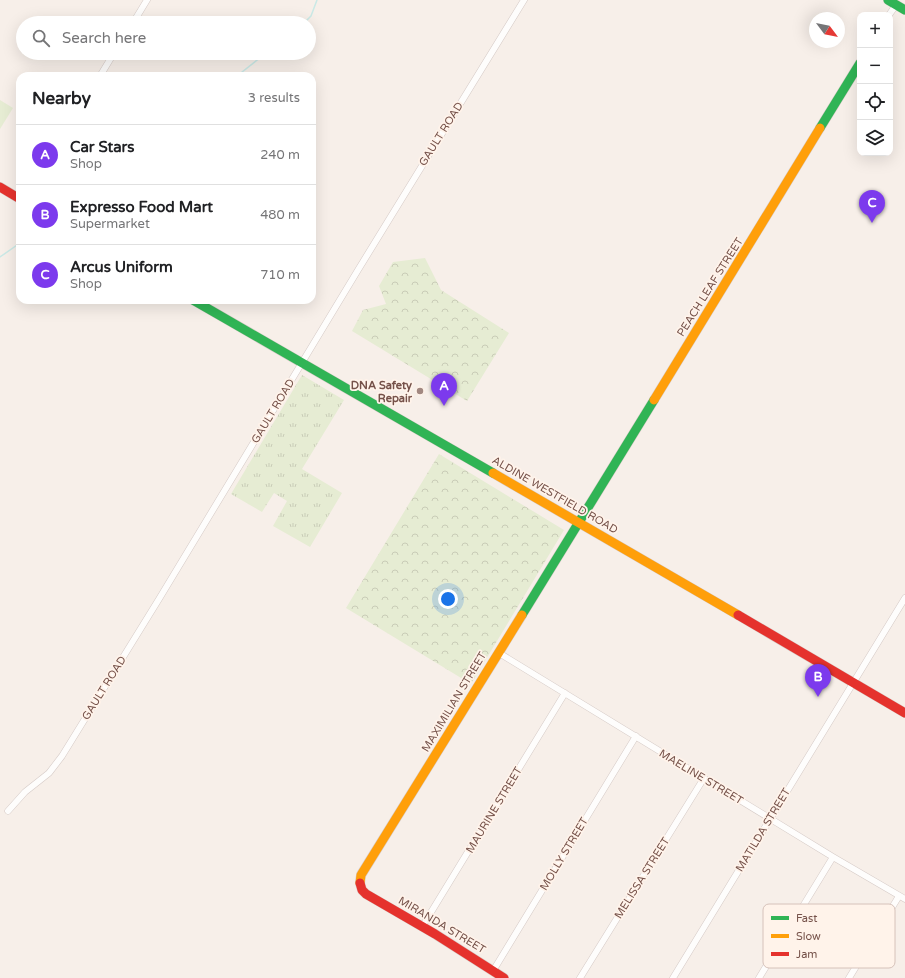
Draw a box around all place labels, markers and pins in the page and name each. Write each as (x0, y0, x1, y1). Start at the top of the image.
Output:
pin: C (859, 190, 885, 223)
pin: A (431, 373, 457, 406)
place label: DNA Safety Repair (351, 379, 413, 406)
marker: DNA Safety Repair (415, 386, 425, 396)
pin: B (805, 664, 831, 697)

